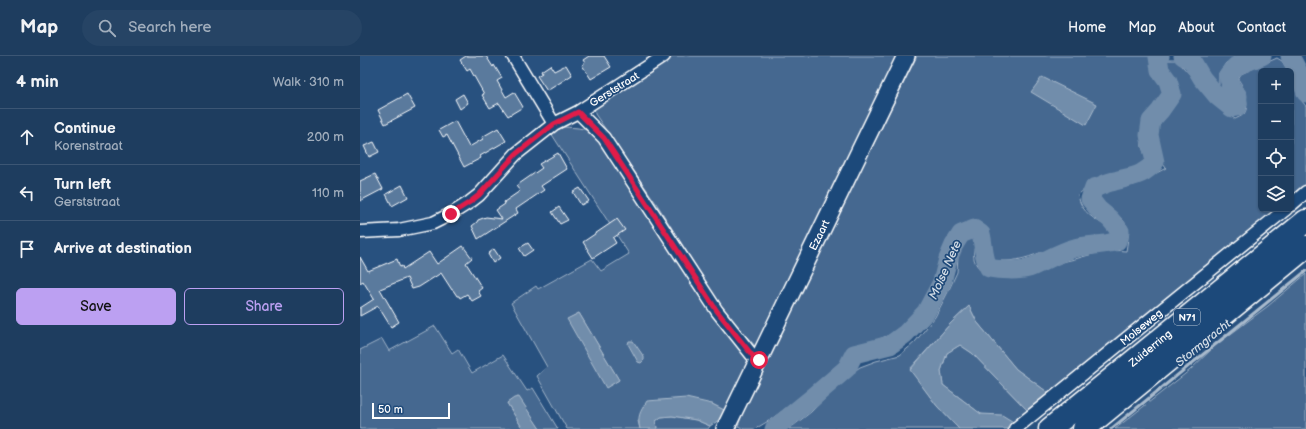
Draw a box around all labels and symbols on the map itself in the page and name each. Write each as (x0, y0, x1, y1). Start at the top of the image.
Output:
street label: Gerststraat (587, 69, 642, 110)
route end (442, 205, 460, 223)
street label: Ezaart (807, 217, 833, 253)
water label: Molse Nete (926, 238, 965, 302)
street label: Molseweg (1118, 306, 1165, 348)
road number: N71 (1174, 309, 1200, 325)
water label: Stormgracht (1173, 316, 1234, 370)
street label: Zuiderring (1126, 327, 1174, 370)
route start (750, 351, 768, 369)
scale bar (372, 401, 450, 420)

